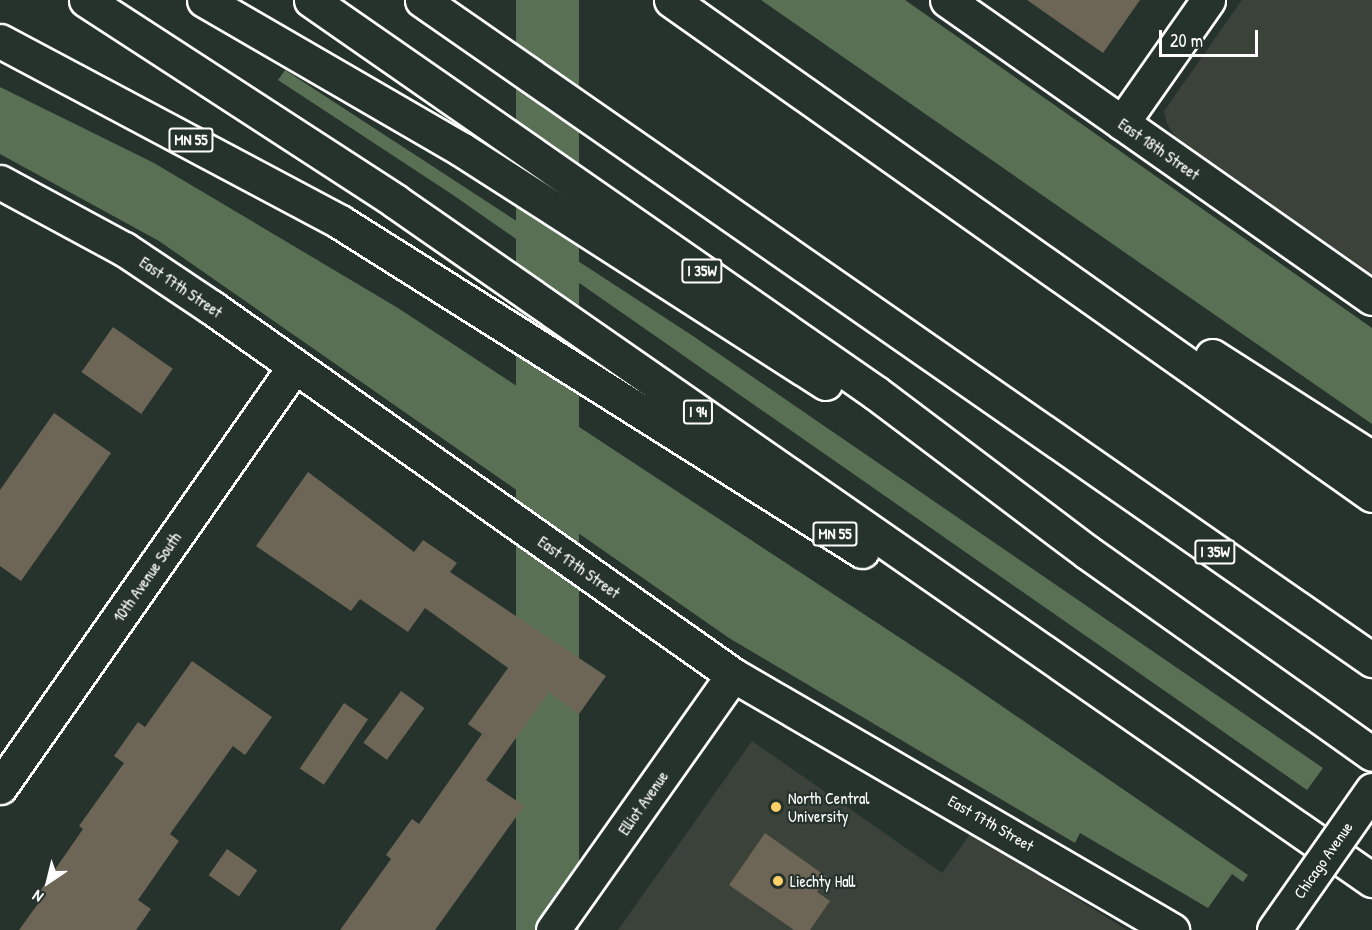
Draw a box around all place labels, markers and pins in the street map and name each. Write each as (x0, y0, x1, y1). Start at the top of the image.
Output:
place label: North Central University (788, 788, 870, 826)
marker: North Central University (769, 800, 783, 814)
place label: Liechty Hall (790, 871, 855, 891)
marker: Liechty Hall (771, 874, 785, 888)

